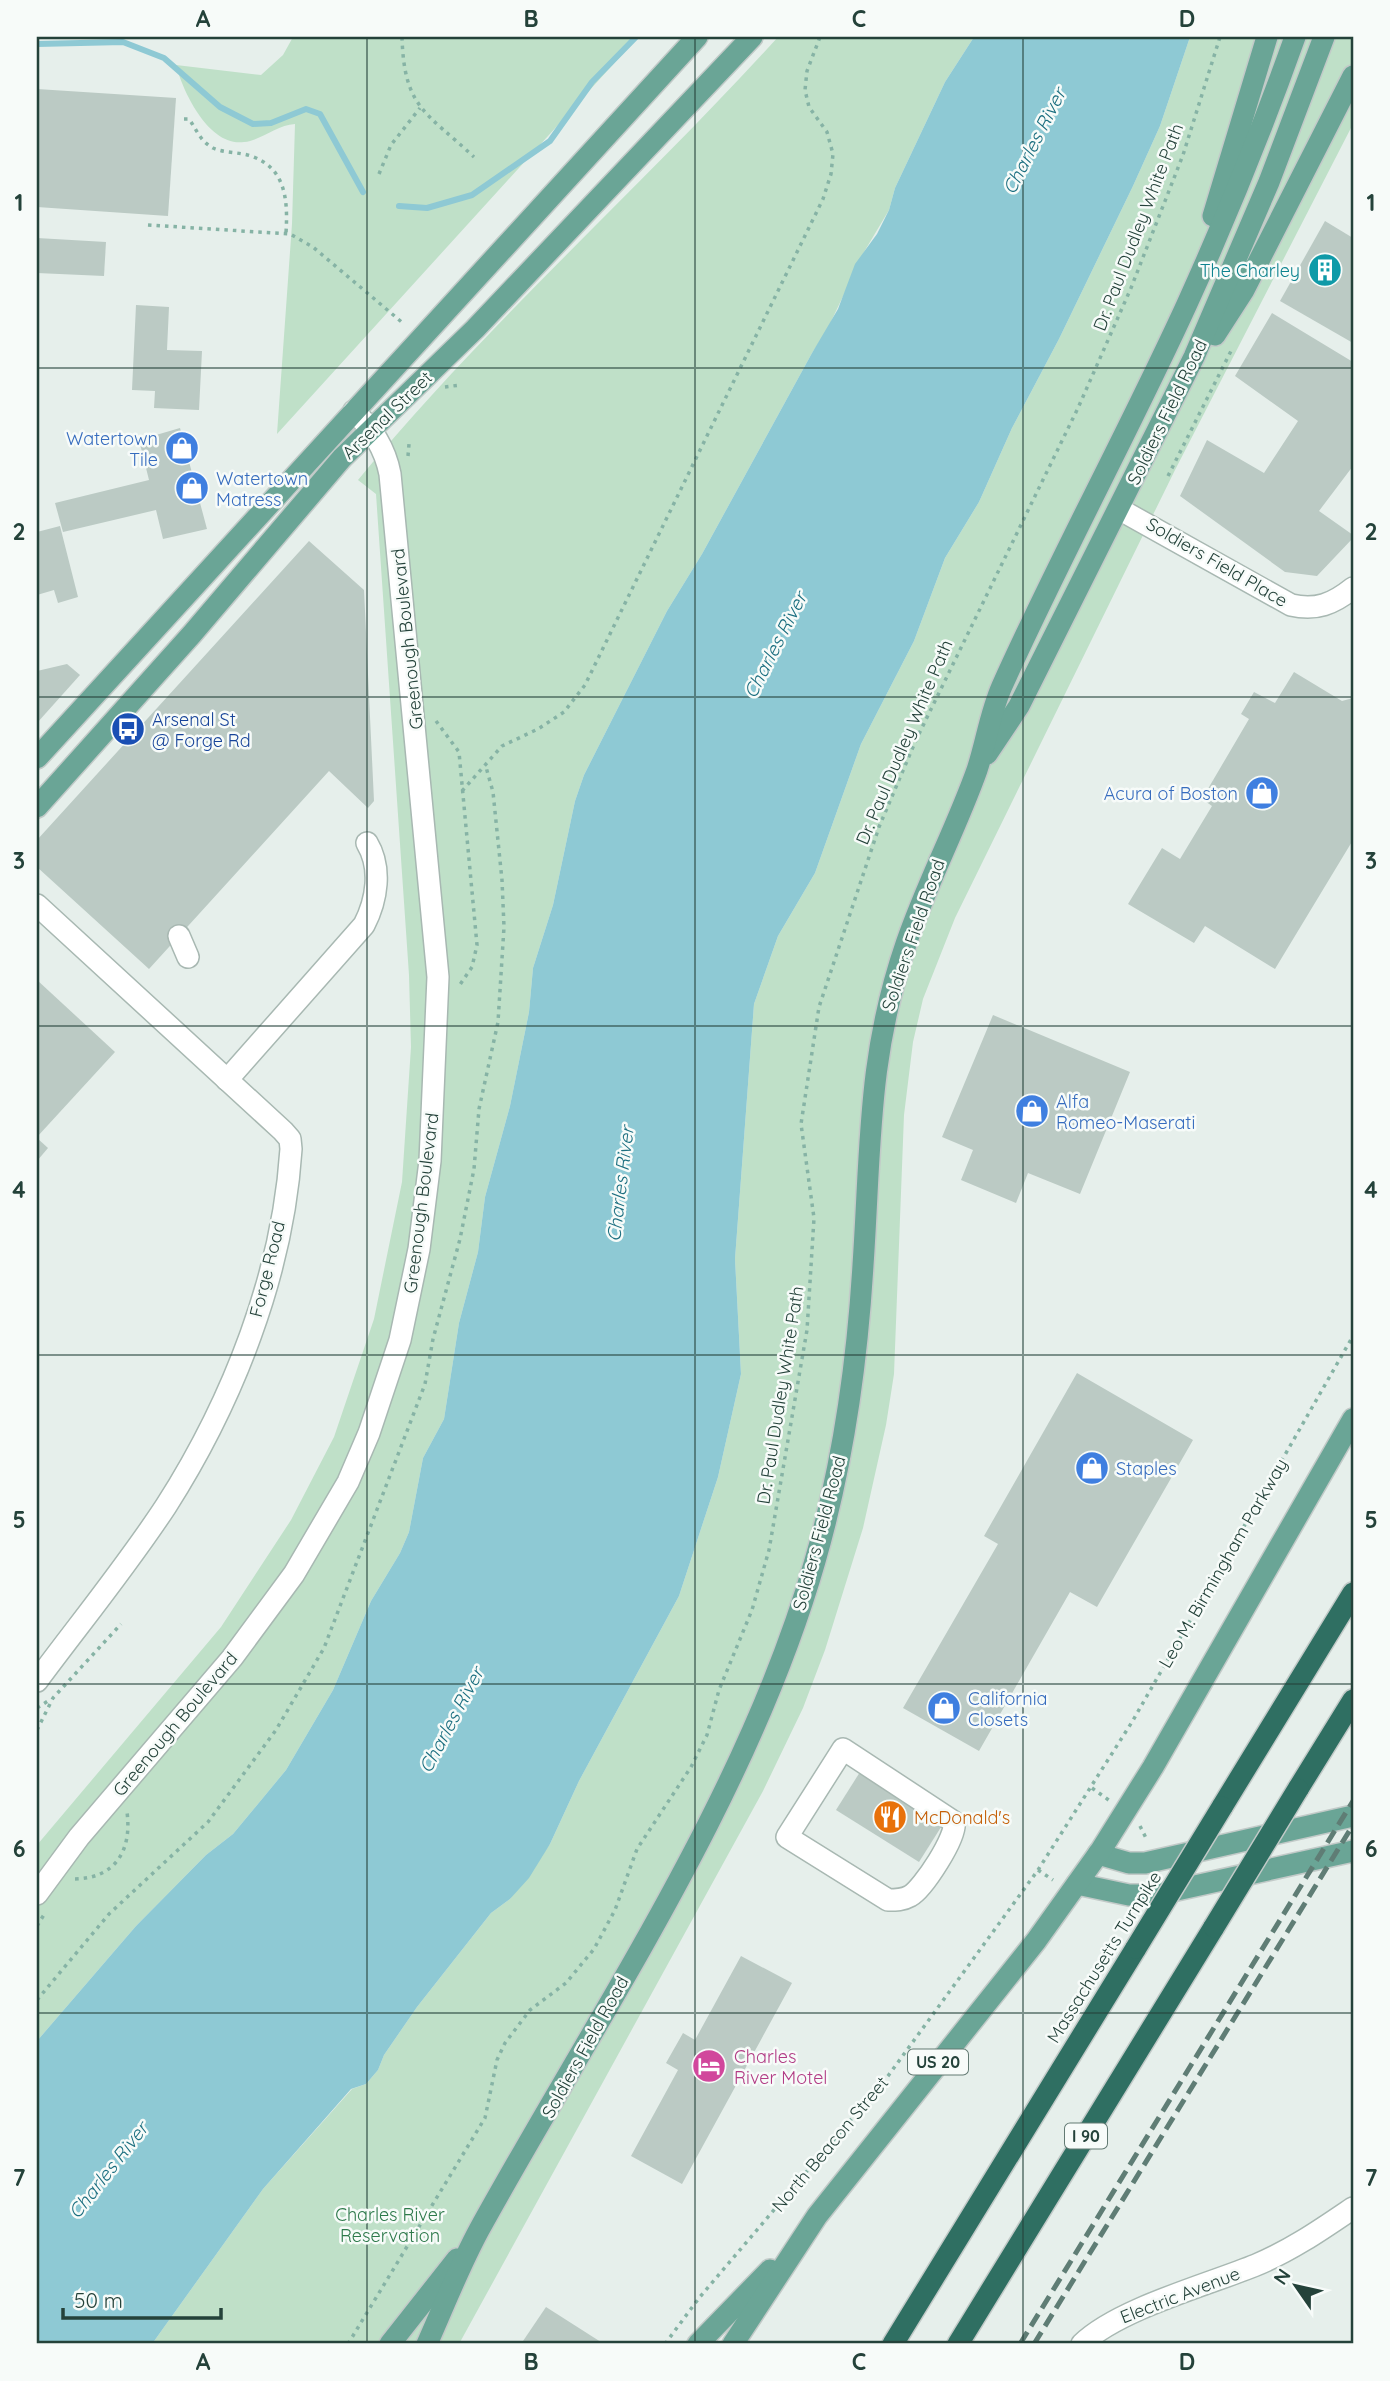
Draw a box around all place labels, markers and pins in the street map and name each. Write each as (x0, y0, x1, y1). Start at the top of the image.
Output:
building icon: The Charley (1306, 251, 1344, 289)
place label: The Charley (1200, 259, 1300, 282)
place label: Watertown Tile (66, 427, 158, 471)
shop icon: Watertown Tile (163, 429, 201, 467)
place label: Watertown Matress (216, 467, 308, 511)
shop icon: Watertown Matress (173, 469, 211, 507)
place label: Arsenal St @ Forge Rd (152, 708, 251, 752)
bus stop icon: Arsenal St @ Forge Rd (109, 710, 147, 748)
shop icon: Acura of Boston (1243, 774, 1281, 812)
place label: Acura of Boston (1104, 782, 1238, 805)
place label: Alfa Romeo-Maserati (1056, 1090, 1195, 1134)
shop icon: Alfa Romeo-Maserati (1013, 1092, 1051, 1130)
shop icon: Staples (1073, 1449, 1111, 1487)
place label: Staples (1116, 1457, 1177, 1480)
place label: California Closets (968, 1687, 1047, 1731)
shop icon: California Closets (925, 1689, 963, 1727)
restaurant icon: McDonald's (871, 1798, 909, 1836)
place label: McDonald's (914, 1806, 1010, 1829)
place label: Charles River Motel (734, 2045, 827, 2089)
hotel icon: Charles River Motel (690, 2047, 728, 2085)

